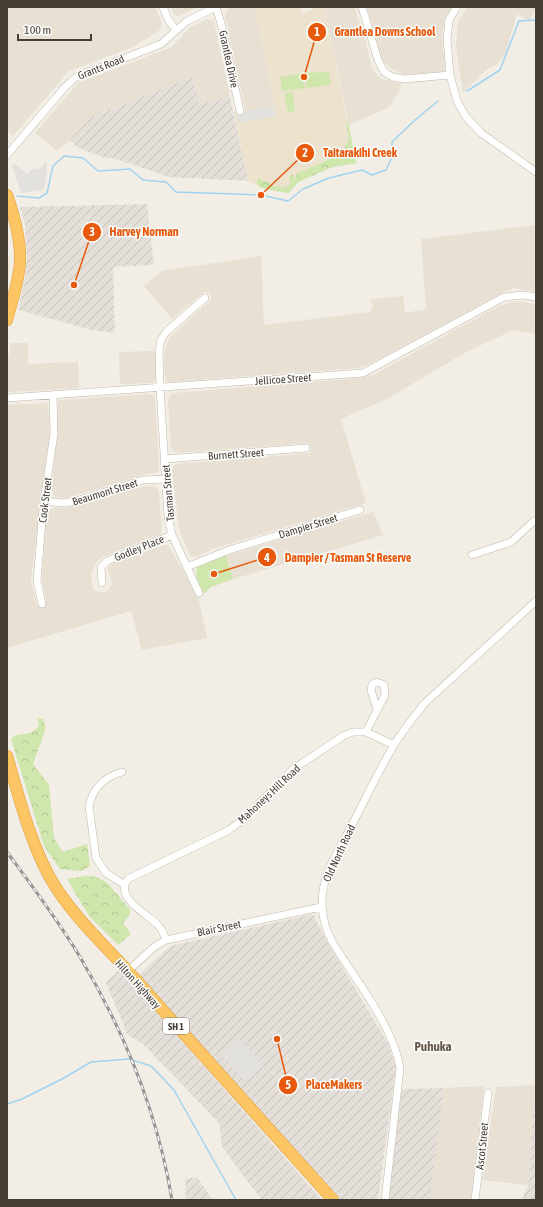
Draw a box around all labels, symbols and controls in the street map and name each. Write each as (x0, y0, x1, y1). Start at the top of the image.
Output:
scale bar (18, 16, 91, 42)
callout: Grantlea Downs School (307, 20, 444, 44)
text: 100 m (24, 23, 51, 37)
text: 1 (314, 25, 320, 39)
text: Grantlea Downs School (334, 25, 436, 39)
street label: Grantlea Drive (217, 29, 241, 89)
street label: Grants Road (76, 52, 126, 82)
callout: Taitarakihi Creek (295, 141, 405, 165)
text: 2 (302, 146, 308, 160)
text: Taitarakihi Creek (323, 146, 398, 160)
callout: Harvey Norman (82, 220, 187, 244)
text: 3 (89, 225, 95, 239)
text: Harvey Norman (109, 225, 179, 239)
street label: Jellicoe Street (254, 371, 312, 387)
street label: Burnett Street (208, 446, 264, 462)
street label: Tasman Street (160, 464, 176, 522)
street label: Beaumont Street (71, 476, 139, 508)
street label: Cook Street (36, 477, 54, 523)
street label: Dampier Street (277, 511, 339, 541)
street label: Godley Place (112, 533, 166, 563)
callout: Dampier / Tasman St Reserve (257, 545, 420, 569)
text: 4 (263, 551, 270, 565)
text: Dampier / Tasman St Reserve (285, 551, 412, 565)
street label: Mahoneys Hill Road (236, 762, 302, 826)
street label: Old North Road (321, 822, 357, 884)
street label: Blair Street (196, 917, 242, 939)
street label: Hilton Highway (113, 957, 164, 1011)
road number: SH 1 (163, 1018, 189, 1034)
district label: Puhuka (415, 1039, 452, 1054)
callout: PlaceMakers (278, 1073, 370, 1097)
text: 5 (285, 1078, 291, 1092)
text: PlaceMakers (306, 1078, 363, 1092)
street label: Ascot Street (474, 1122, 490, 1170)

